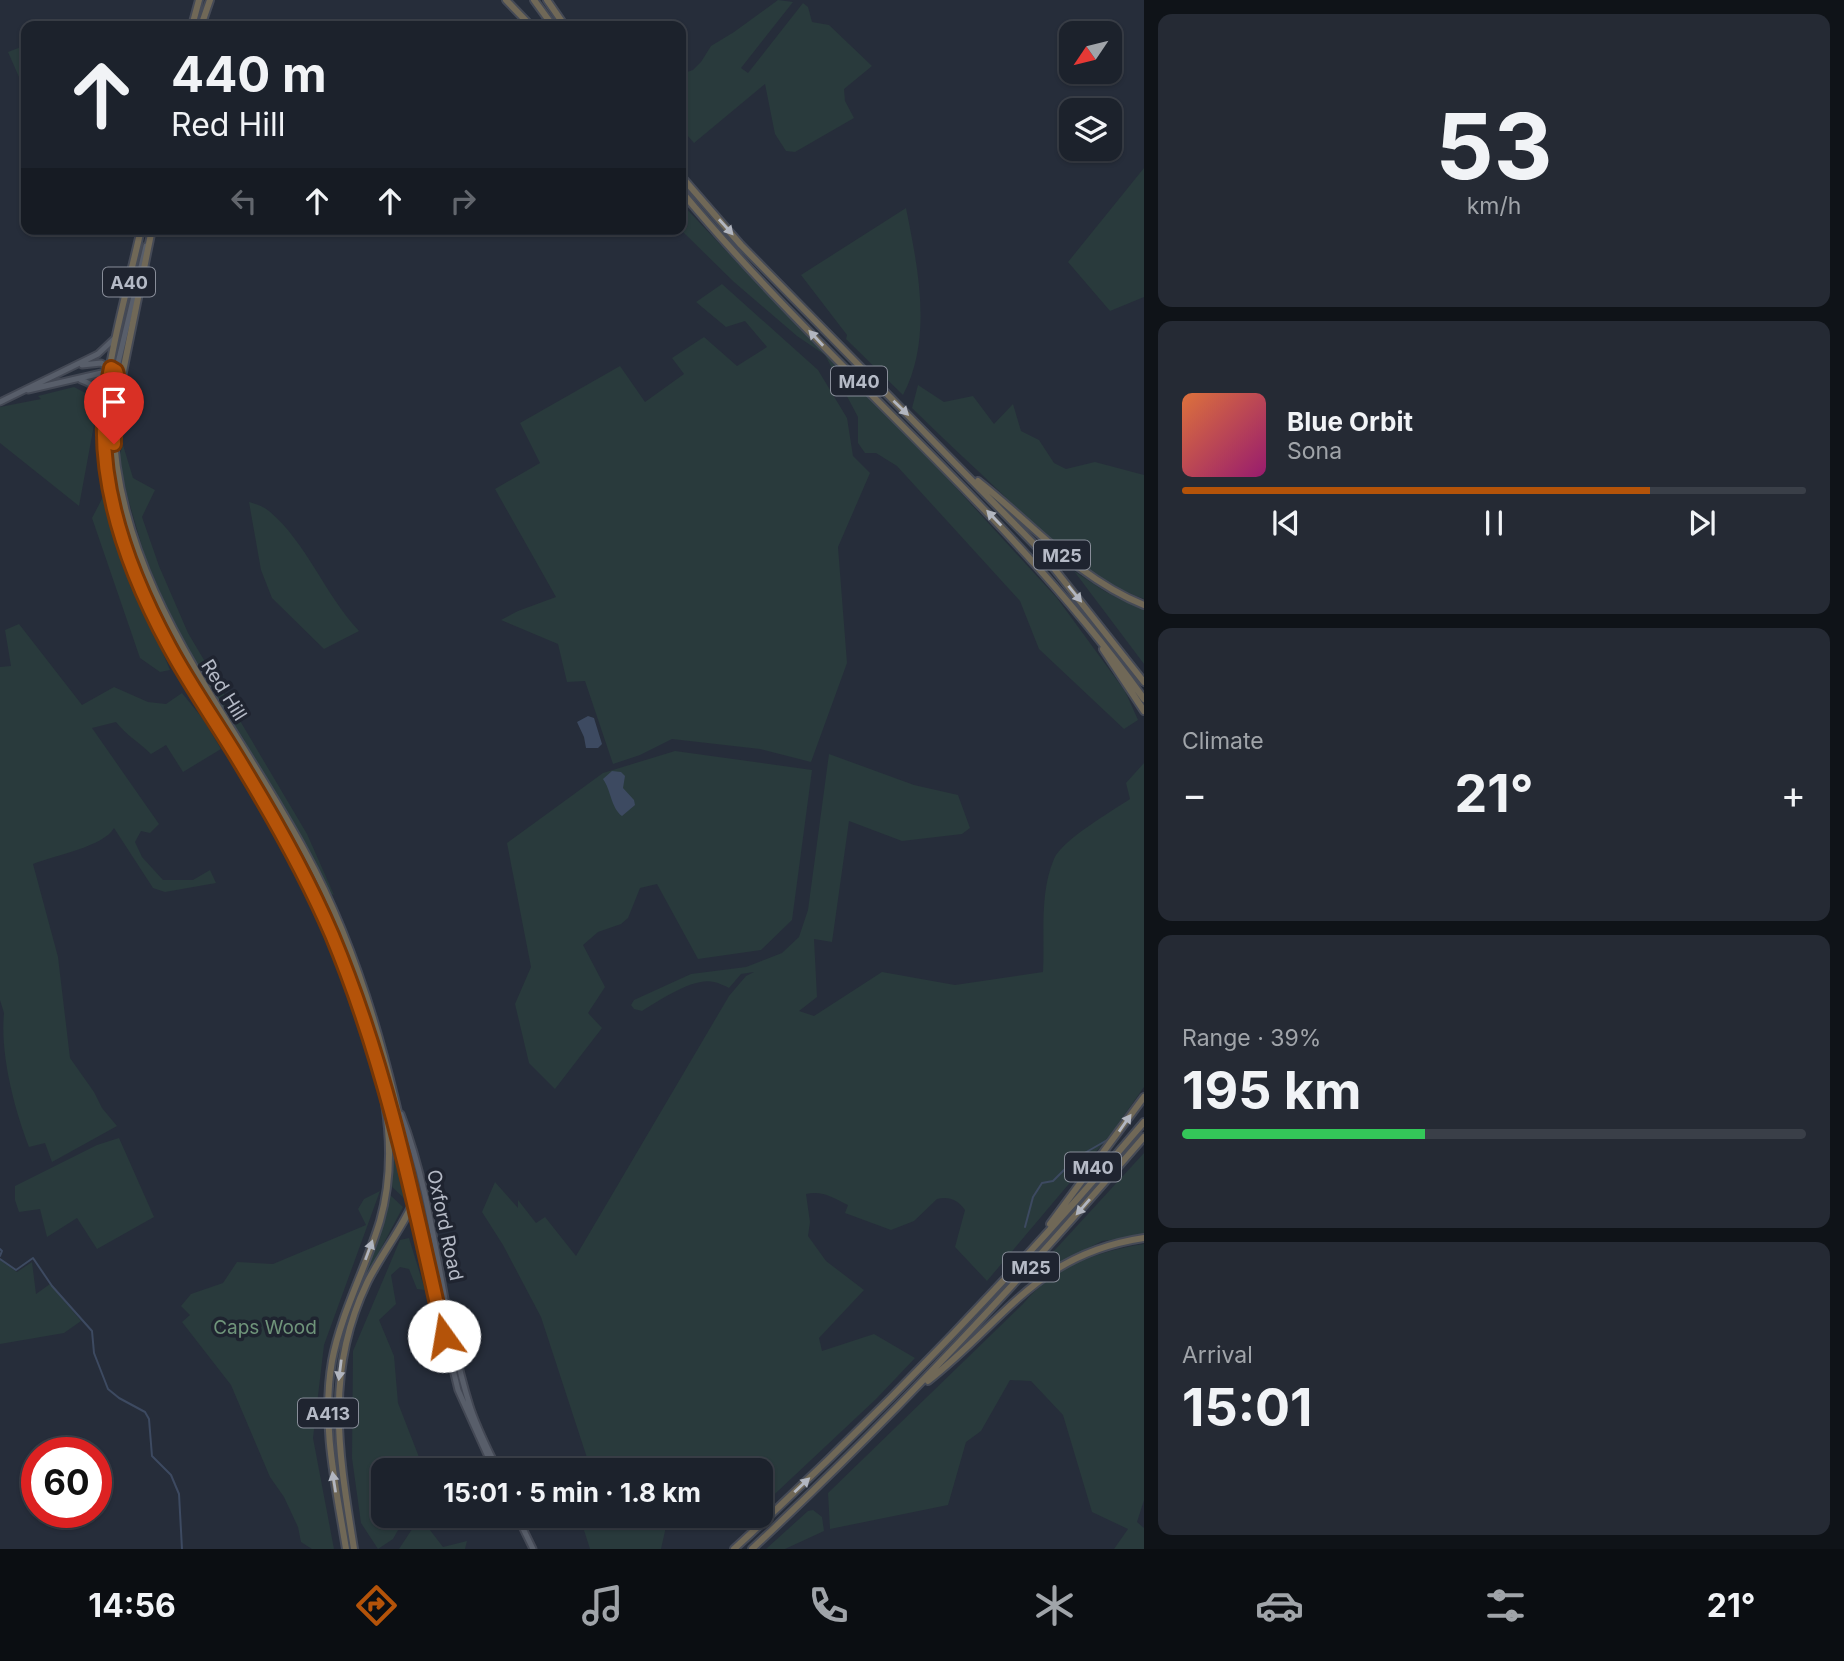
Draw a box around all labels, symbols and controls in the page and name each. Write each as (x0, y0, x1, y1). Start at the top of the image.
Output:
north arrow (1059, 21, 1122, 84)
map controls (1059, 21, 1122, 161)
text: 440 m (171, 45, 327, 104)
icon: ahead (56, 49, 147, 140)
text: 53 (1436, 91, 1552, 201)
button: layers (1059, 98, 1122, 161)
text: Red Hill (171, 105, 285, 144)
icon: left (225, 182, 263, 220)
icon: ahead (298, 182, 336, 220)
icon: ahead (371, 182, 409, 220)
icon: right (444, 182, 482, 220)
text: km/h (1467, 192, 1521, 220)
one-way arrow (717, 218, 733, 235)
road number: A40 (103, 268, 155, 296)
one-way arrow (808, 330, 825, 347)
road number: M40 (831, 366, 887, 396)
pin (84, 372, 144, 444)
icon: arrive (95, 383, 133, 421)
one-way arrow (892, 400, 909, 417)
text: Blue Orbit (1287, 406, 1413, 437)
text: Sona (1287, 437, 1342, 465)
icon: previous (1267, 504, 1305, 542)
icon: pause (1475, 504, 1513, 542)
icon: next (1683, 504, 1721, 542)
one-way arrow (985, 509, 1002, 526)
road number: M25 (1034, 540, 1090, 570)
one-way arrow (1067, 585, 1082, 602)
street label: Red Hill (196, 655, 252, 725)
text: Climate (1182, 727, 1264, 755)
text: 21° (1454, 762, 1534, 825)
text: − (1182, 771, 1207, 817)
text: + (1781, 771, 1806, 817)
text: Range · 39% (1182, 1024, 1321, 1052)
text: 195 km (1182, 1059, 1361, 1122)
one-way arrow (1118, 1114, 1132, 1132)
road number: M40 (1065, 1152, 1121, 1182)
street label: Oxford Road (422, 1167, 468, 1283)
one-way arrow (1075, 1198, 1091, 1216)
one-way arrow (364, 1240, 375, 1261)
road number: M25 (1003, 1252, 1059, 1282)
position arrow (407, 1299, 481, 1373)
park label: Caps Wood (213, 1316, 317, 1339)
text: Arrival (1182, 1341, 1253, 1369)
one-way arrow (335, 1359, 346, 1381)
text: 15:01 (1182, 1376, 1313, 1439)
road number: A413 (298, 1398, 358, 1428)
speed limit sign: 60 (21, 1437, 112, 1528)
one-way arrow (328, 1471, 339, 1493)
text: 15:01 · 5 min · 1.8 km (443, 1477, 701, 1508)
one-way arrow (793, 1478, 810, 1494)
icon: directions (352, 1581, 401, 1630)
icon: music (578, 1581, 627, 1630)
icon: phone (804, 1581, 853, 1630)
icon: climate (1030, 1581, 1079, 1630)
icon: car (1255, 1581, 1304, 1630)
icon: filters (1481, 1581, 1530, 1630)
text: 14:56 (88, 1586, 176, 1625)
text: 21° (1707, 1586, 1756, 1625)

